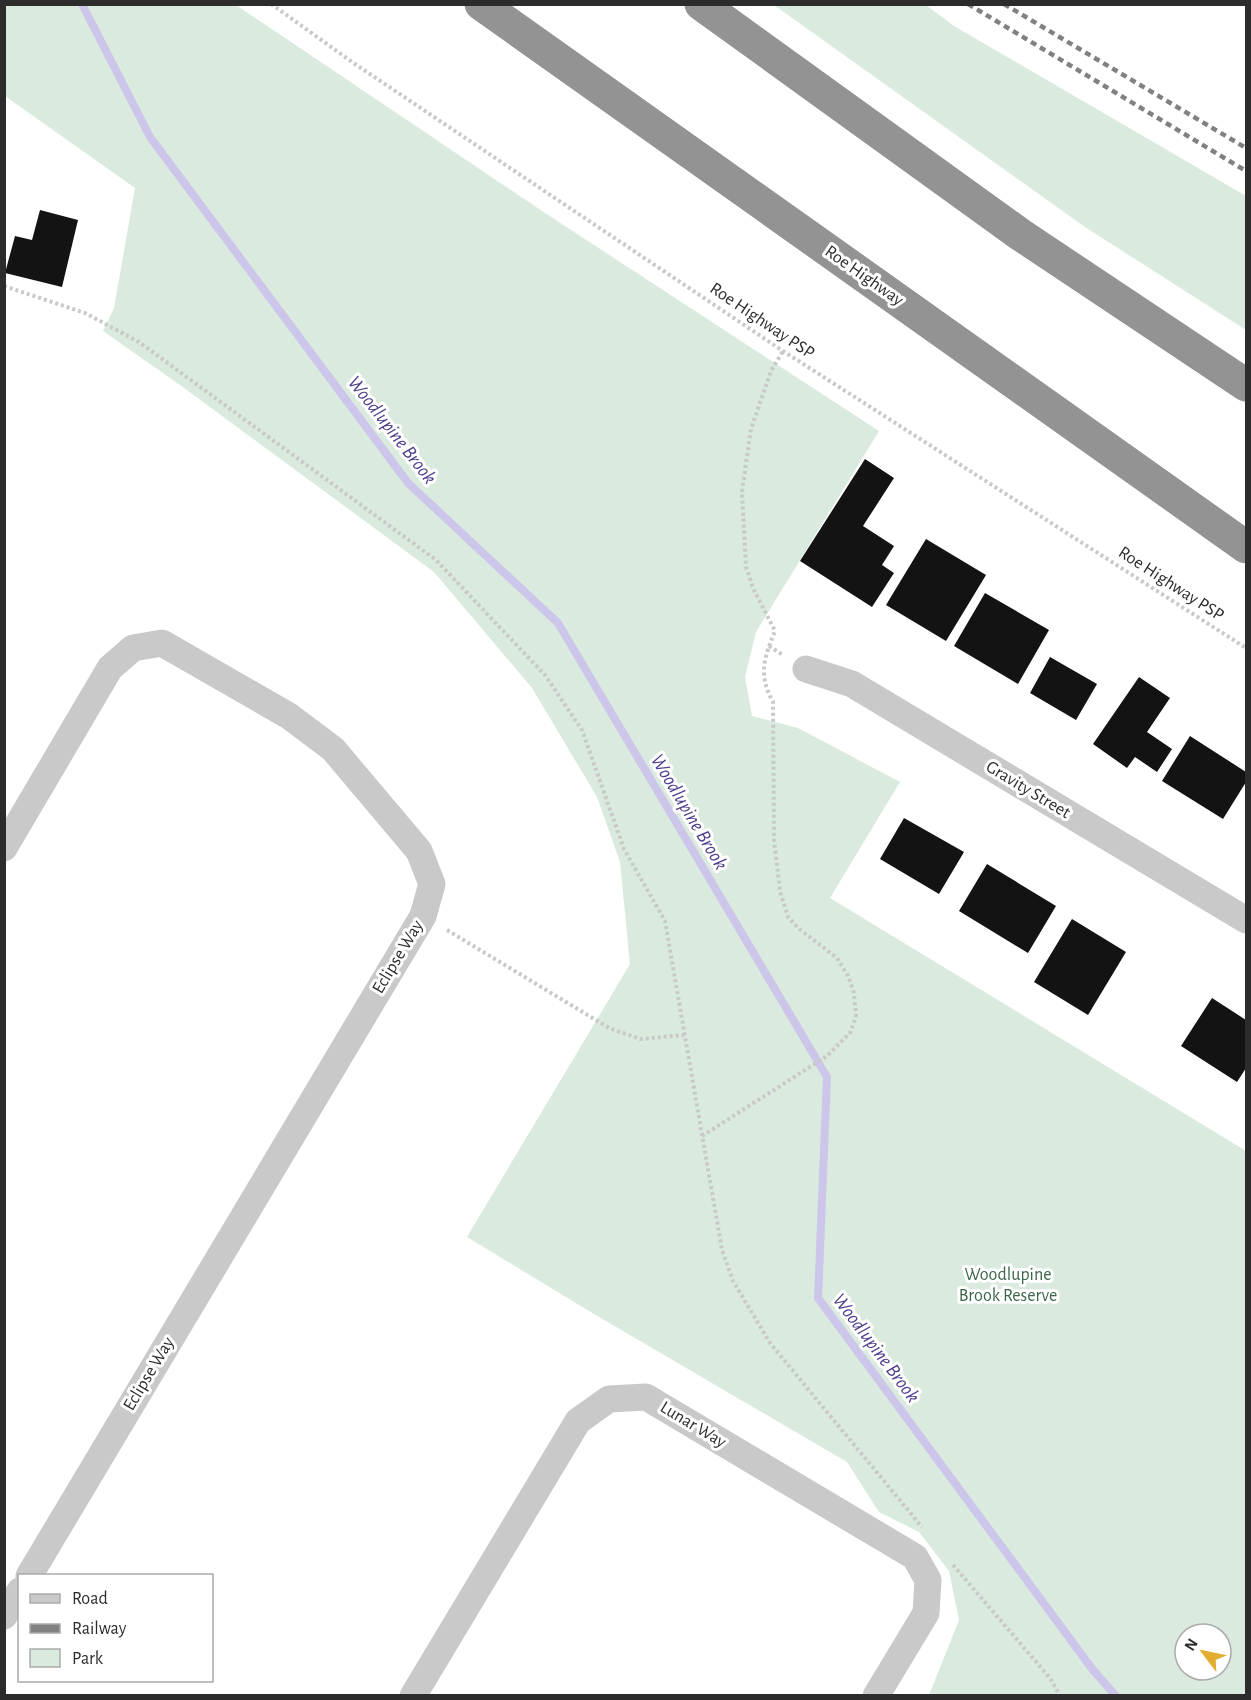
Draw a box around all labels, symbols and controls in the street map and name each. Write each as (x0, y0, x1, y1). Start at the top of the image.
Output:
street label: Roe Highway (821, 242, 907, 310)
street label: Roe Highway PSP (707, 280, 817, 362)
water label: Woodlupine Brook (344, 372, 440, 488)
street label: Roe Highway PSP (1115, 543, 1227, 625)
water label: Woodlupine Brook (647, 751, 731, 873)
street label: Gravity Street (983, 758, 1074, 822)
street label: Eclipse Way (369, 917, 427, 997)
park label: Woodlupine Brook Reserve (959, 1266, 1057, 1305)
water label: Woodlupine Brook (829, 1290, 923, 1406)
street label: Eclipse Way (120, 1334, 178, 1414)
street label: Lunar Way (657, 1398, 729, 1452)
legend (18, 1574, 213, 1682)
text: Road (72, 1590, 108, 1608)
text: Railway (72, 1620, 127, 1638)
north arrow (1173, 1622, 1233, 1682)
text: N (1181, 1636, 1201, 1654)
text: Park (72, 1650, 104, 1668)

